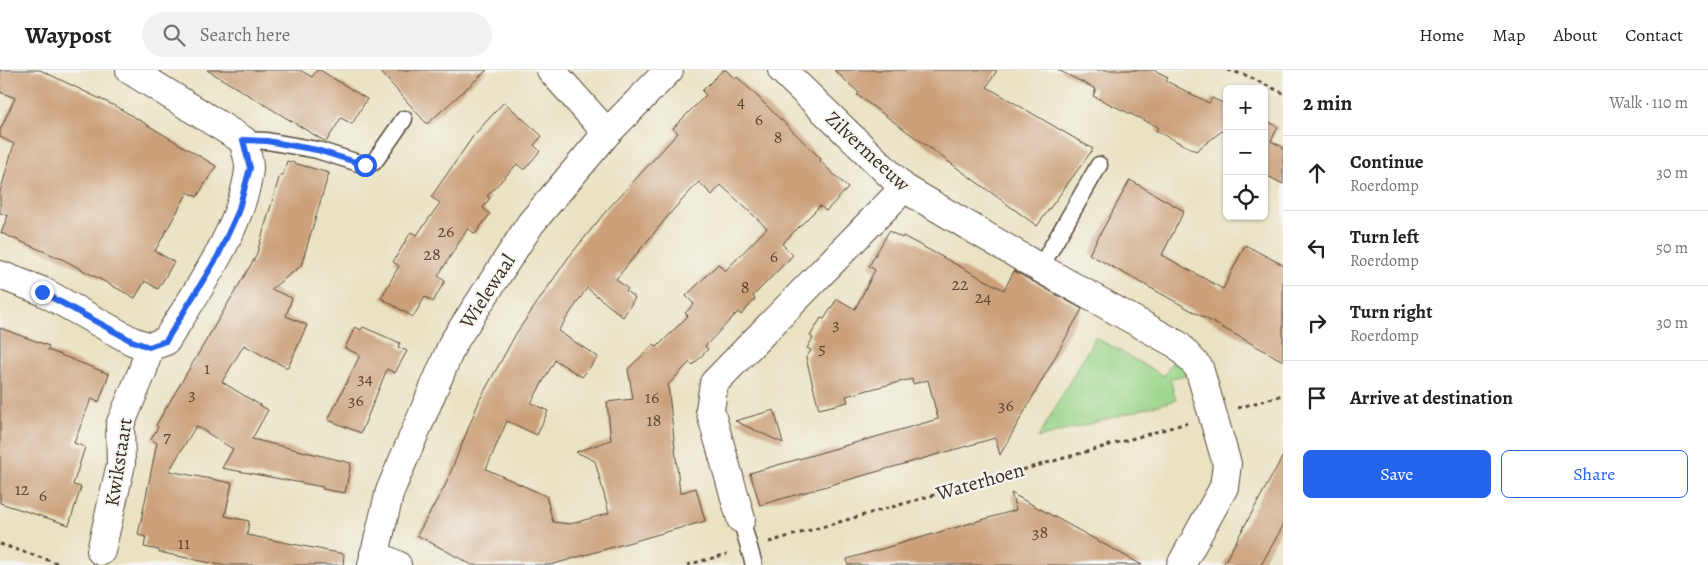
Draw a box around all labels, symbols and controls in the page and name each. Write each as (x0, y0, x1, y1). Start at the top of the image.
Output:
search box (142, 12, 492, 57)
text: Waypost (25, 19, 112, 51)
icon: search (160, 21, 188, 49)
text: Search here (200, 22, 290, 48)
text: Home (1419, 23, 1464, 47)
text: Map (1492, 23, 1525, 47)
text: About (1553, 23, 1597, 47)
text: Contact (1625, 23, 1683, 47)
map controls (1223, 85, 1268, 220)
button: + (1223, 85, 1268, 130)
house number: 4 (737, 89, 745, 113)
text: 2 min (1303, 89, 1352, 117)
text: Walk · 110 m (1610, 92, 1688, 114)
street label: Zilvermeeuw (819, 105, 916, 198)
house number: 6 (755, 107, 763, 131)
house number: 8 (774, 125, 782, 149)
button: − (1223, 130, 1268, 175)
text: Continue (1350, 149, 1424, 175)
route start (354, 154, 377, 177)
icon: ahead (1303, 159, 1331, 187)
text: 30 m (1656, 162, 1688, 184)
button: locate (1223, 175, 1268, 220)
text: Roerdomp (1350, 175, 1419, 197)
house number: 26 (438, 219, 454, 243)
text: Turn left (1350, 224, 1419, 250)
icon: left (1303, 234, 1331, 262)
text: 50 m (1656, 237, 1688, 259)
house number: 28 (423, 242, 441, 266)
house number: 6 (770, 244, 778, 268)
street label: Wielewaal (453, 249, 522, 335)
text: Roerdomp (1350, 250, 1419, 272)
house number: 22 (951, 272, 969, 296)
house number: 8 (741, 275, 749, 299)
route end (31, 281, 54, 304)
house number: 24 (975, 285, 991, 309)
text: Turn right (1350, 299, 1432, 325)
icon: right (1303, 309, 1331, 337)
house number: 3 (832, 312, 840, 336)
text: 30 m (1656, 312, 1688, 334)
text: Roerdomp (1350, 325, 1419, 347)
house number: 5 (818, 336, 826, 360)
house number: 1 (204, 356, 210, 380)
house number: 34 (357, 366, 373, 390)
house number: 3 (188, 382, 196, 406)
icon: arrive (1303, 384, 1331, 412)
house number: 16 (645, 385, 659, 409)
text: Arrive at destination (1350, 385, 1513, 411)
house number: 36 (348, 388, 364, 412)
house number: 36 (998, 393, 1014, 417)
house number: 18 (647, 408, 661, 432)
street label: Kwikstaart (98, 416, 139, 508)
house number: 7 (163, 424, 171, 448)
button: Save (1303, 450, 1491, 498)
button: Share (1501, 450, 1688, 498)
street label: Waterhoen (932, 456, 1027, 507)
house number: 12 (15, 477, 30, 501)
house number: 6 (39, 483, 47, 507)
house number: 38 (1032, 520, 1048, 544)
house number: 11 (178, 531, 190, 555)

